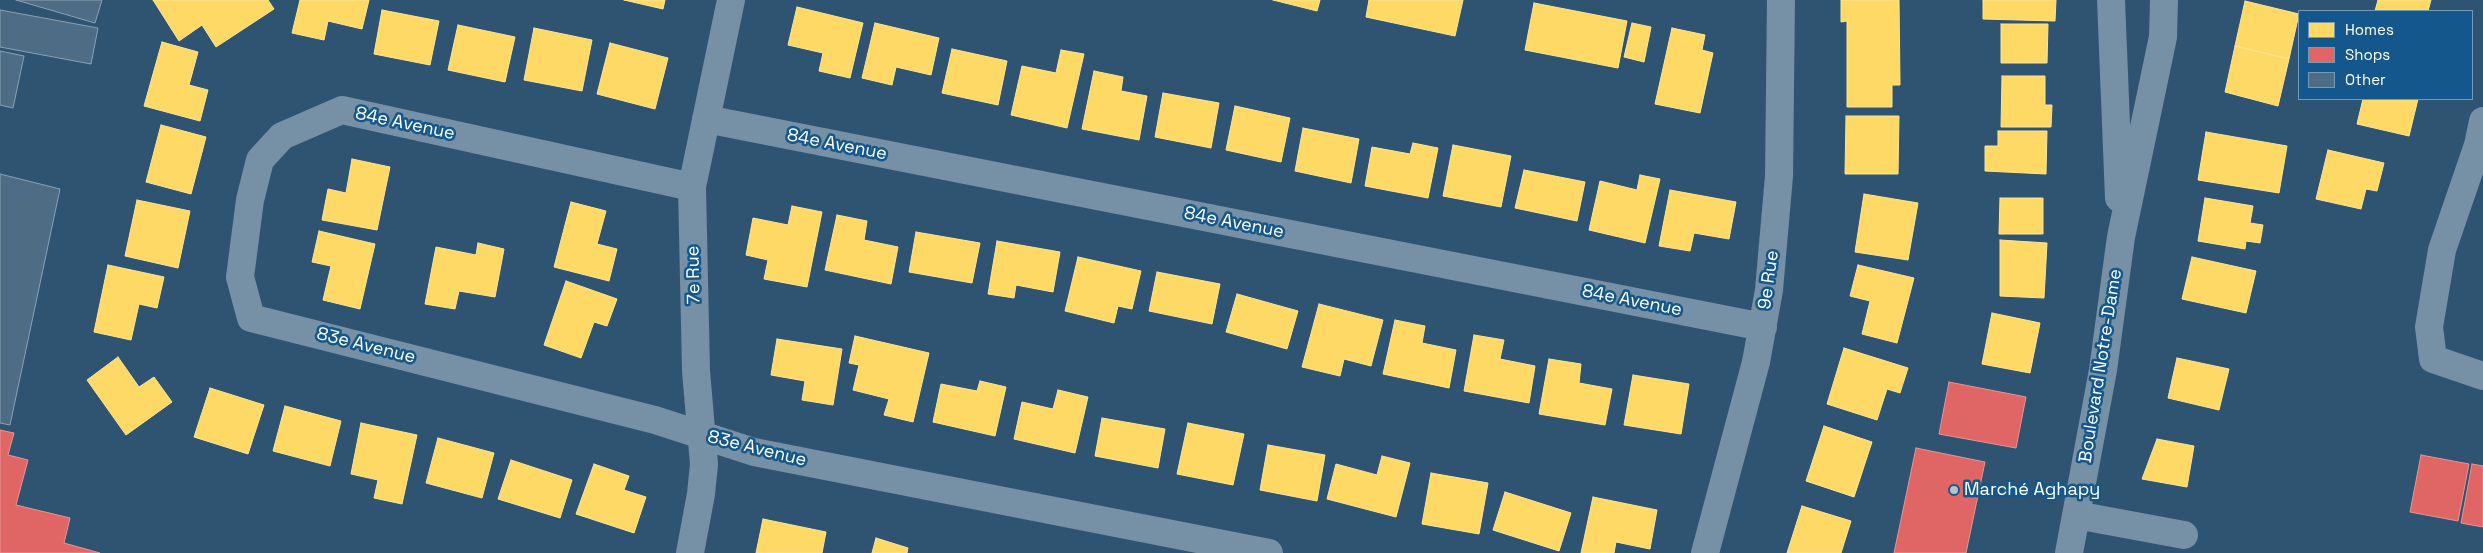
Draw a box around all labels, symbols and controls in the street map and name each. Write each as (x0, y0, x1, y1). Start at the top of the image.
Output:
legend (2298, 10, 2473, 100)
text: Homes (2345, 20, 2394, 39)
text: Shops (2345, 45, 2390, 64)
text: Other (2345, 70, 2386, 89)
street label: 84e Avenue (353, 103, 457, 145)
street label: 84e Avenue (785, 125, 889, 165)
street label: 84e Avenue (1182, 203, 1286, 243)
street label: 7e Rue (683, 246, 705, 304)
street label: 9e Rue (1754, 249, 1784, 311)
street label: Boulevard Notre-Dame (2075, 268, 2127, 464)
street label: 84e Avenue (1580, 281, 1684, 321)
street label: 83e Avenue (314, 323, 418, 369)
street label: 83e Avenue (705, 426, 809, 472)
place label: Marché Aghapy (1964, 479, 2100, 501)
marker: Marché Aghapy (1948, 484, 1960, 496)

